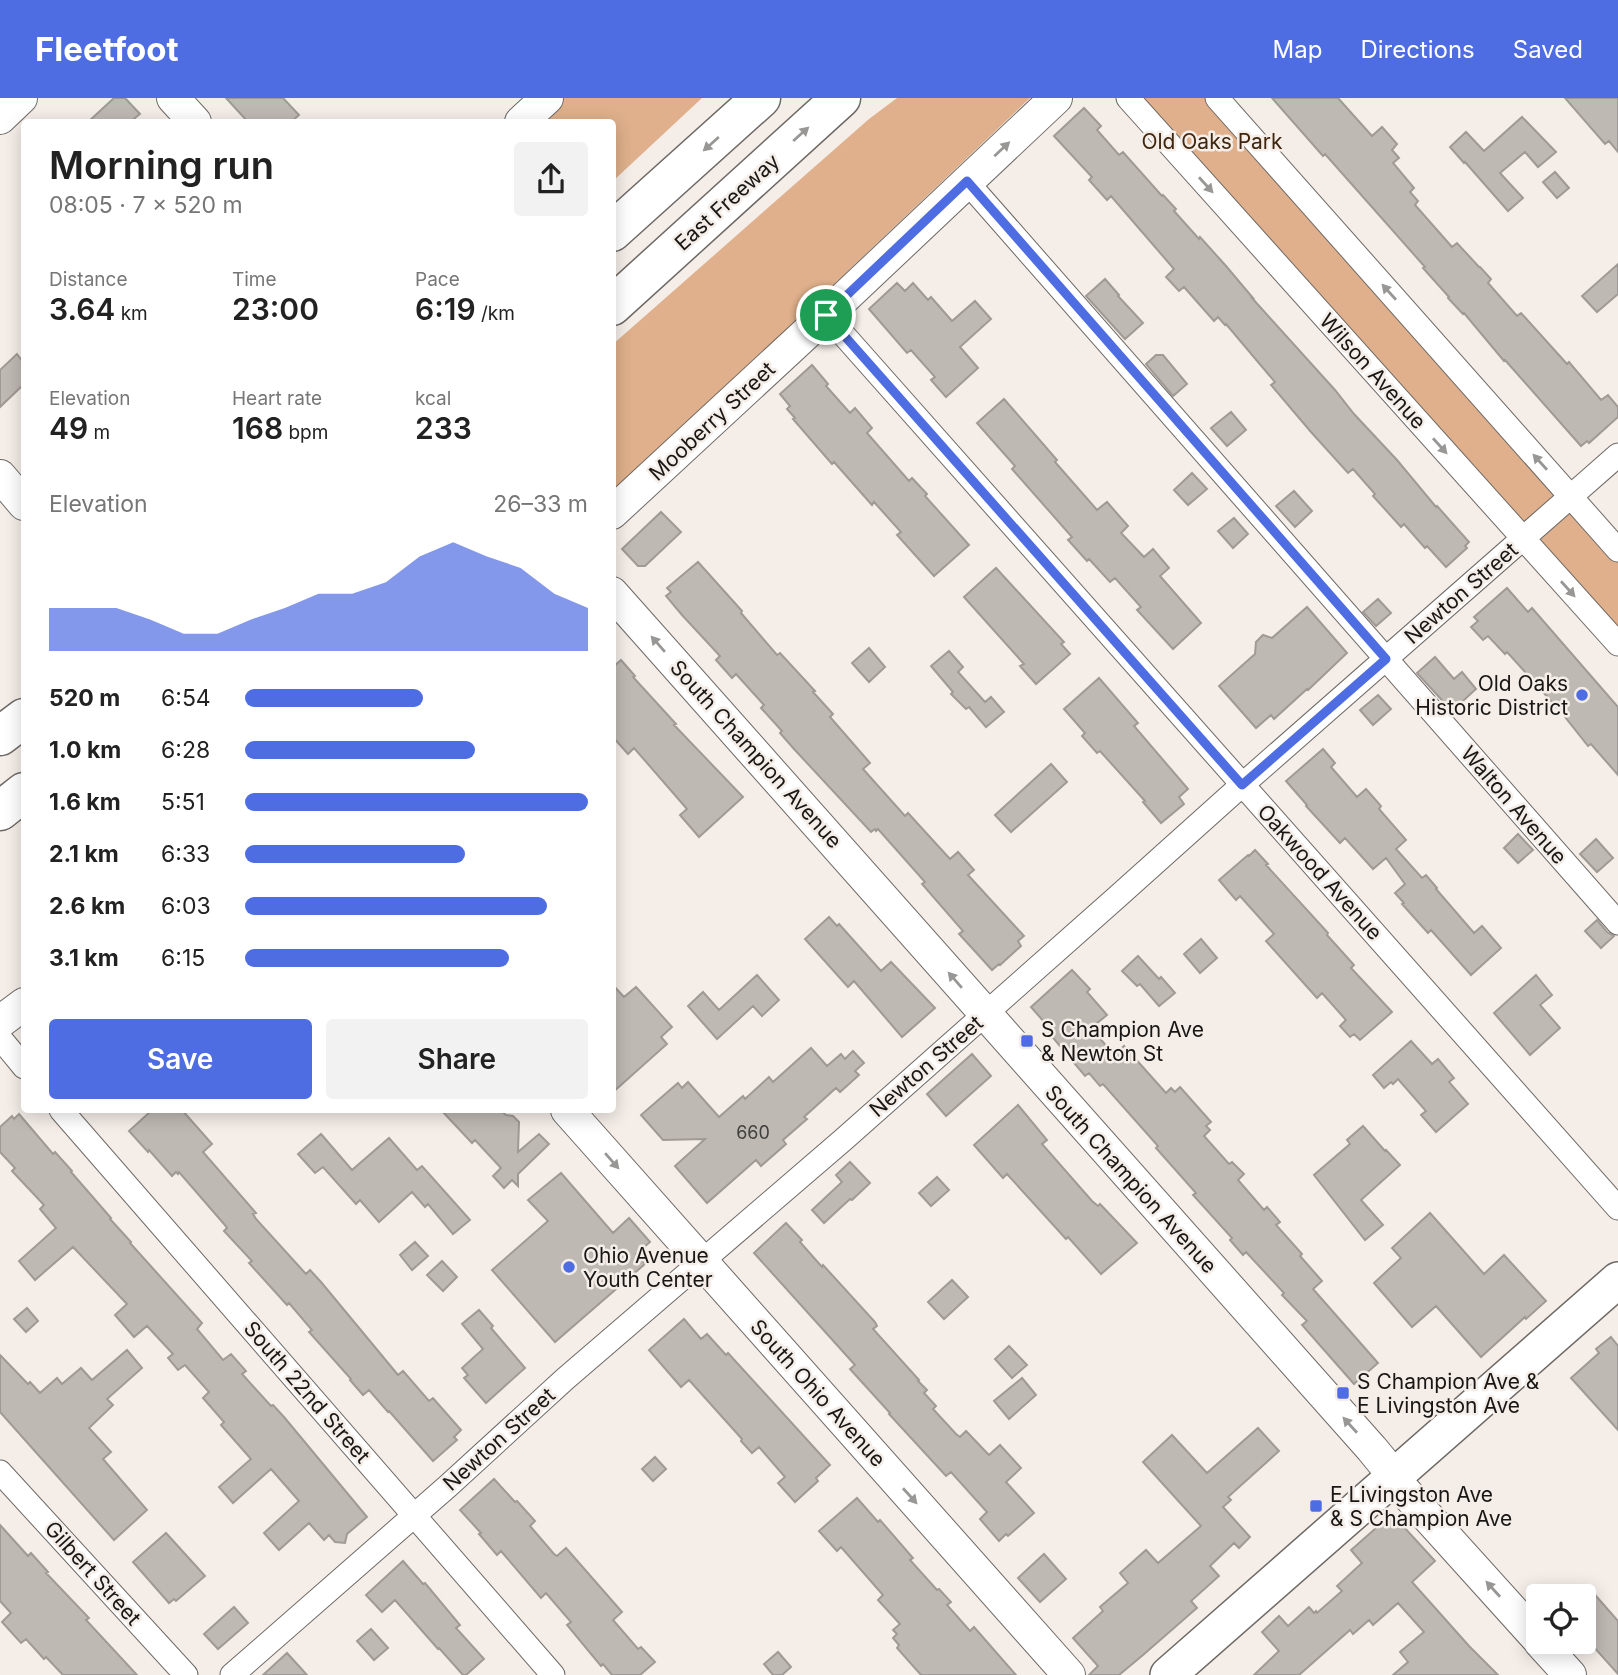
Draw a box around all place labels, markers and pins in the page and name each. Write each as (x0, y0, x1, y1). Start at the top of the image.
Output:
pin (796, 285, 856, 345)
place label: Old Oaks Historic District (1415, 671, 1568, 720)
marker: Old Oaks Historic District (1574, 687, 1590, 703)
place label: S Champion Ave & Newton St (1041, 1017, 1204, 1066)
marker: S Champion Ave & Newton St (1019, 1033, 1035, 1049)
place label: Ohio Avenue Youth Center (583, 1243, 713, 1292)
marker: Ohio Avenue Youth Center (561, 1259, 577, 1275)
place label: S Champion Ave & E Livingston Ave (1357, 1369, 1540, 1418)
marker: S Champion Ave & E Livingston Ave (1335, 1385, 1351, 1401)
place label: E Livingston Ave & S Champion Ave (1330, 1482, 1512, 1531)
marker: E Livingston Ave & S Champion Ave (1308, 1498, 1324, 1514)

